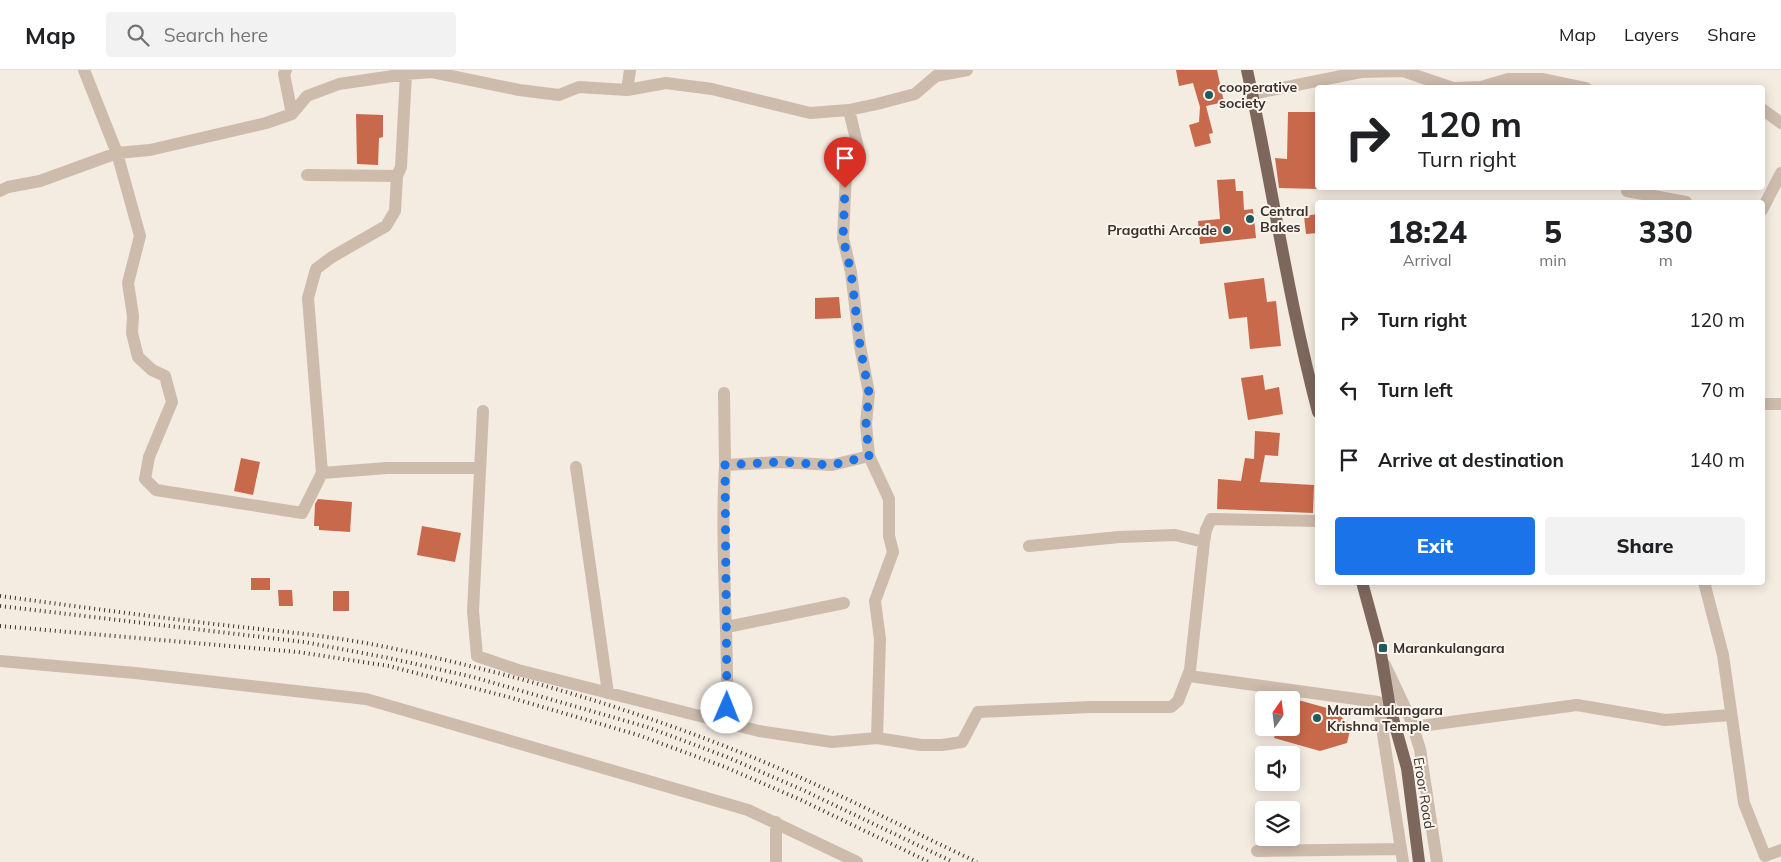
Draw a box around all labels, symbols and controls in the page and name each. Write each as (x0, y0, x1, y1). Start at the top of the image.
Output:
search box (106, 12, 456, 57)
text: Map (25, 20, 76, 50)
icon: search (124, 21, 152, 49)
text: Search here (164, 23, 268, 47)
text: Map (1559, 23, 1596, 46)
text: Layers (1624, 23, 1679, 46)
text: Share (1707, 23, 1756, 46)
place label: cooperative society (1219, 78, 1297, 112)
marker: cooperative society (1203, 89, 1215, 101)
text: 120 m (1418, 102, 1522, 146)
icon: right (1335, 105, 1400, 170)
pin (824, 137, 866, 188)
icon: arrive (831, 144, 859, 172)
text: Turn right (1418, 145, 1516, 173)
place label: Central Bakes (1260, 202, 1308, 236)
marker: Central Bakes (1244, 213, 1256, 225)
text: 18:24 (1387, 213, 1467, 251)
text: 5 (1544, 213, 1562, 251)
text: 330 (1639, 213, 1693, 251)
place label: Pragathi Arcade (1107, 221, 1217, 239)
marker: Pragathi Arcade (1221, 224, 1233, 236)
text: Arrival (1403, 250, 1452, 270)
text: min (1539, 250, 1567, 270)
text: m (1659, 250, 1673, 270)
icon: right (1335, 306, 1363, 334)
text: Turn right (1378, 308, 1467, 332)
text: 120 m (1689, 308, 1745, 332)
icon: left (1335, 376, 1363, 404)
text: Turn left (1378, 378, 1453, 402)
text: 70 m (1701, 378, 1745, 402)
icon: arrive (1335, 446, 1363, 474)
text: Arrive at destination (1378, 448, 1564, 472)
text: 140 m (1689, 448, 1745, 472)
button: Exit (1335, 517, 1535, 575)
button: Share (1545, 517, 1745, 575)
place label: Marankulangara (1393, 639, 1505, 657)
marker: Marankulangara (1377, 642, 1389, 654)
position arrow (700, 681, 752, 733)
north arrow (1255, 691, 1300, 736)
map controls (1255, 691, 1300, 846)
place label: Maramkulangara Krishna Temple (1327, 701, 1443, 735)
marker: Maramkulangara Krishna Temple (1311, 712, 1323, 724)
button: sound (1255, 746, 1300, 791)
street label: Eroor Road (1409, 756, 1439, 830)
button: layers (1255, 801, 1300, 846)

